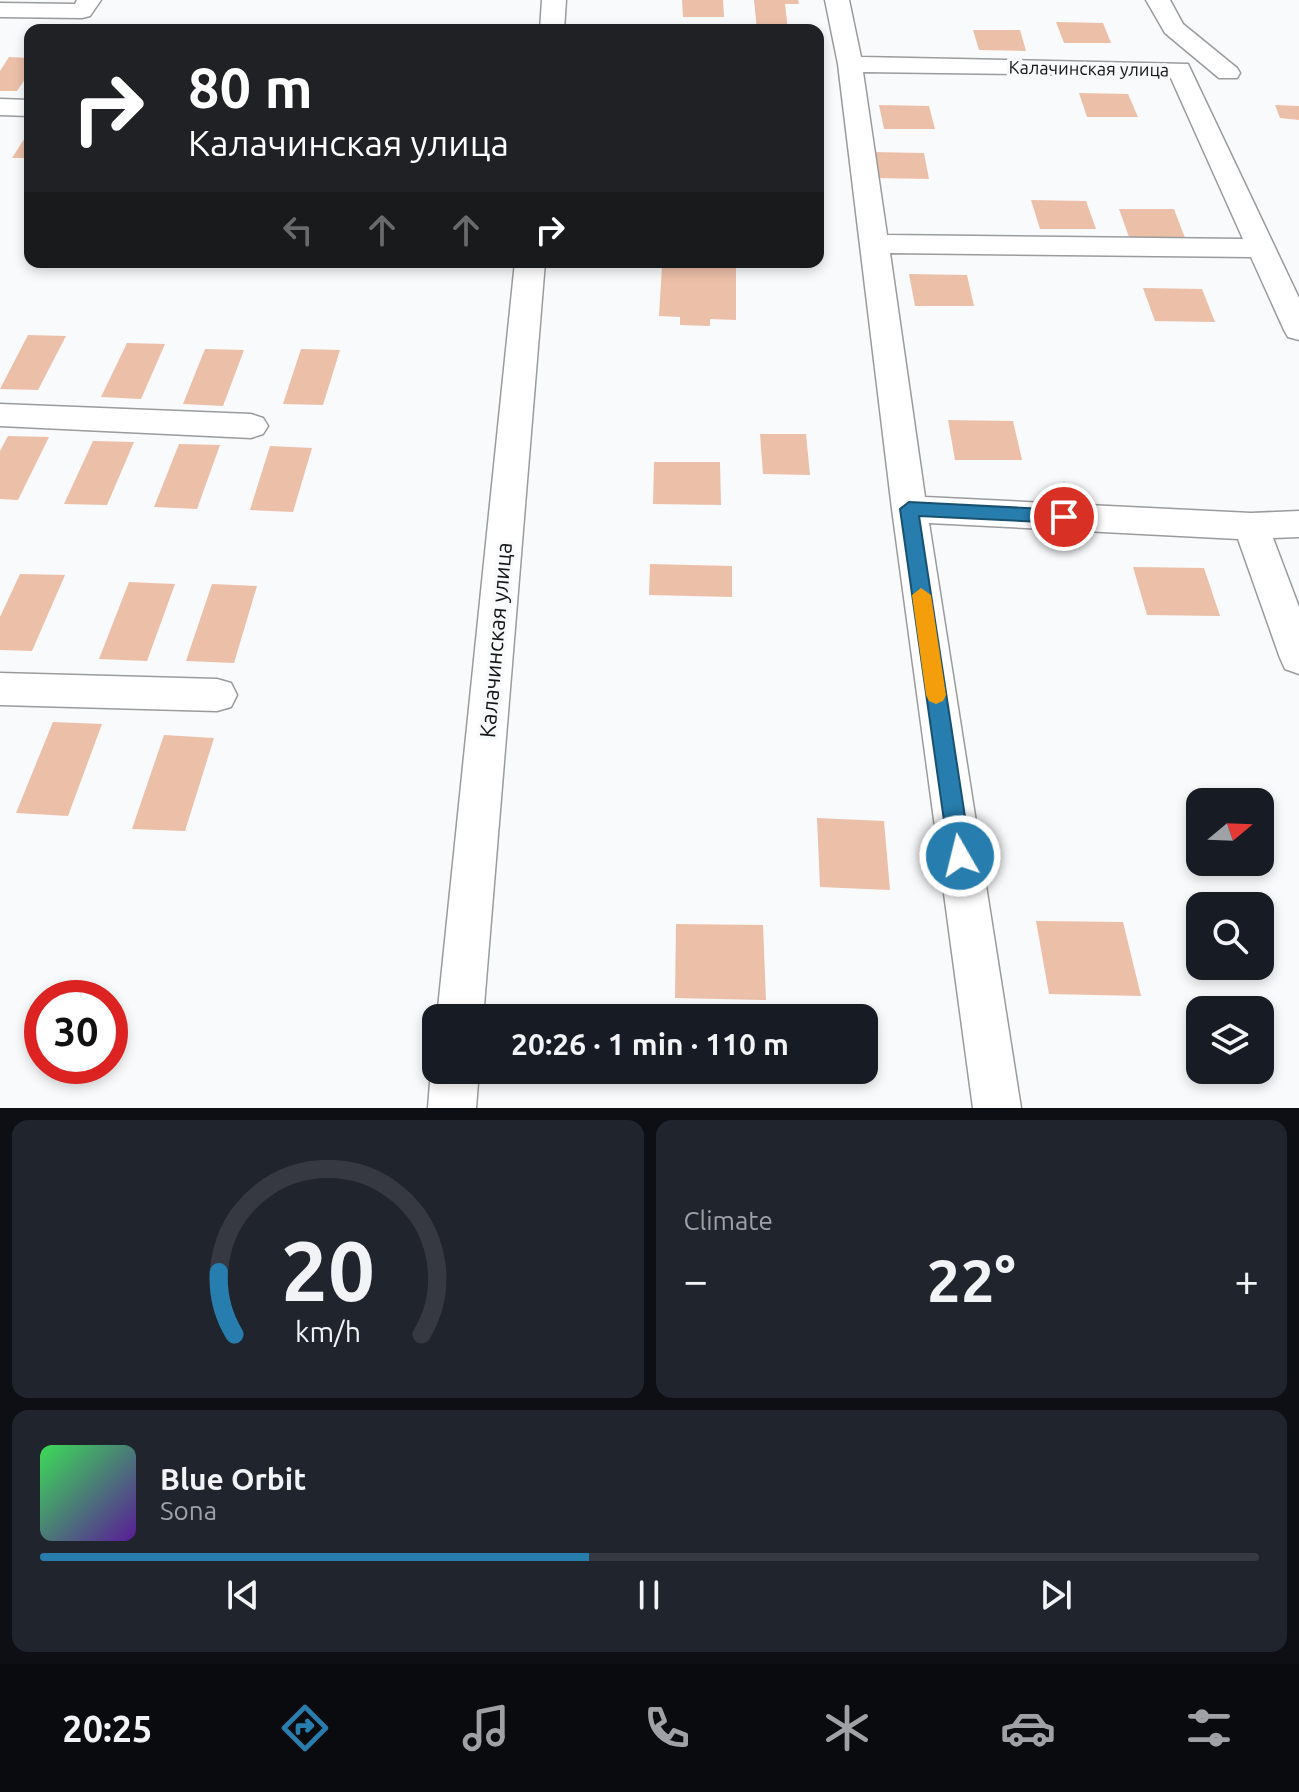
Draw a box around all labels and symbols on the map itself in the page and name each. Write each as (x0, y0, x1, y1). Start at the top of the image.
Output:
street label: Калачинская улица (1009, 57, 1169, 79)
pin (1030, 483, 1098, 551)
street label: Калачинская улица (474, 541, 516, 739)
north arrow (1186, 788, 1274, 876)
position arrow (918, 814, 1002, 898)
speed limit sign: 30 (24, 980, 128, 1084)

